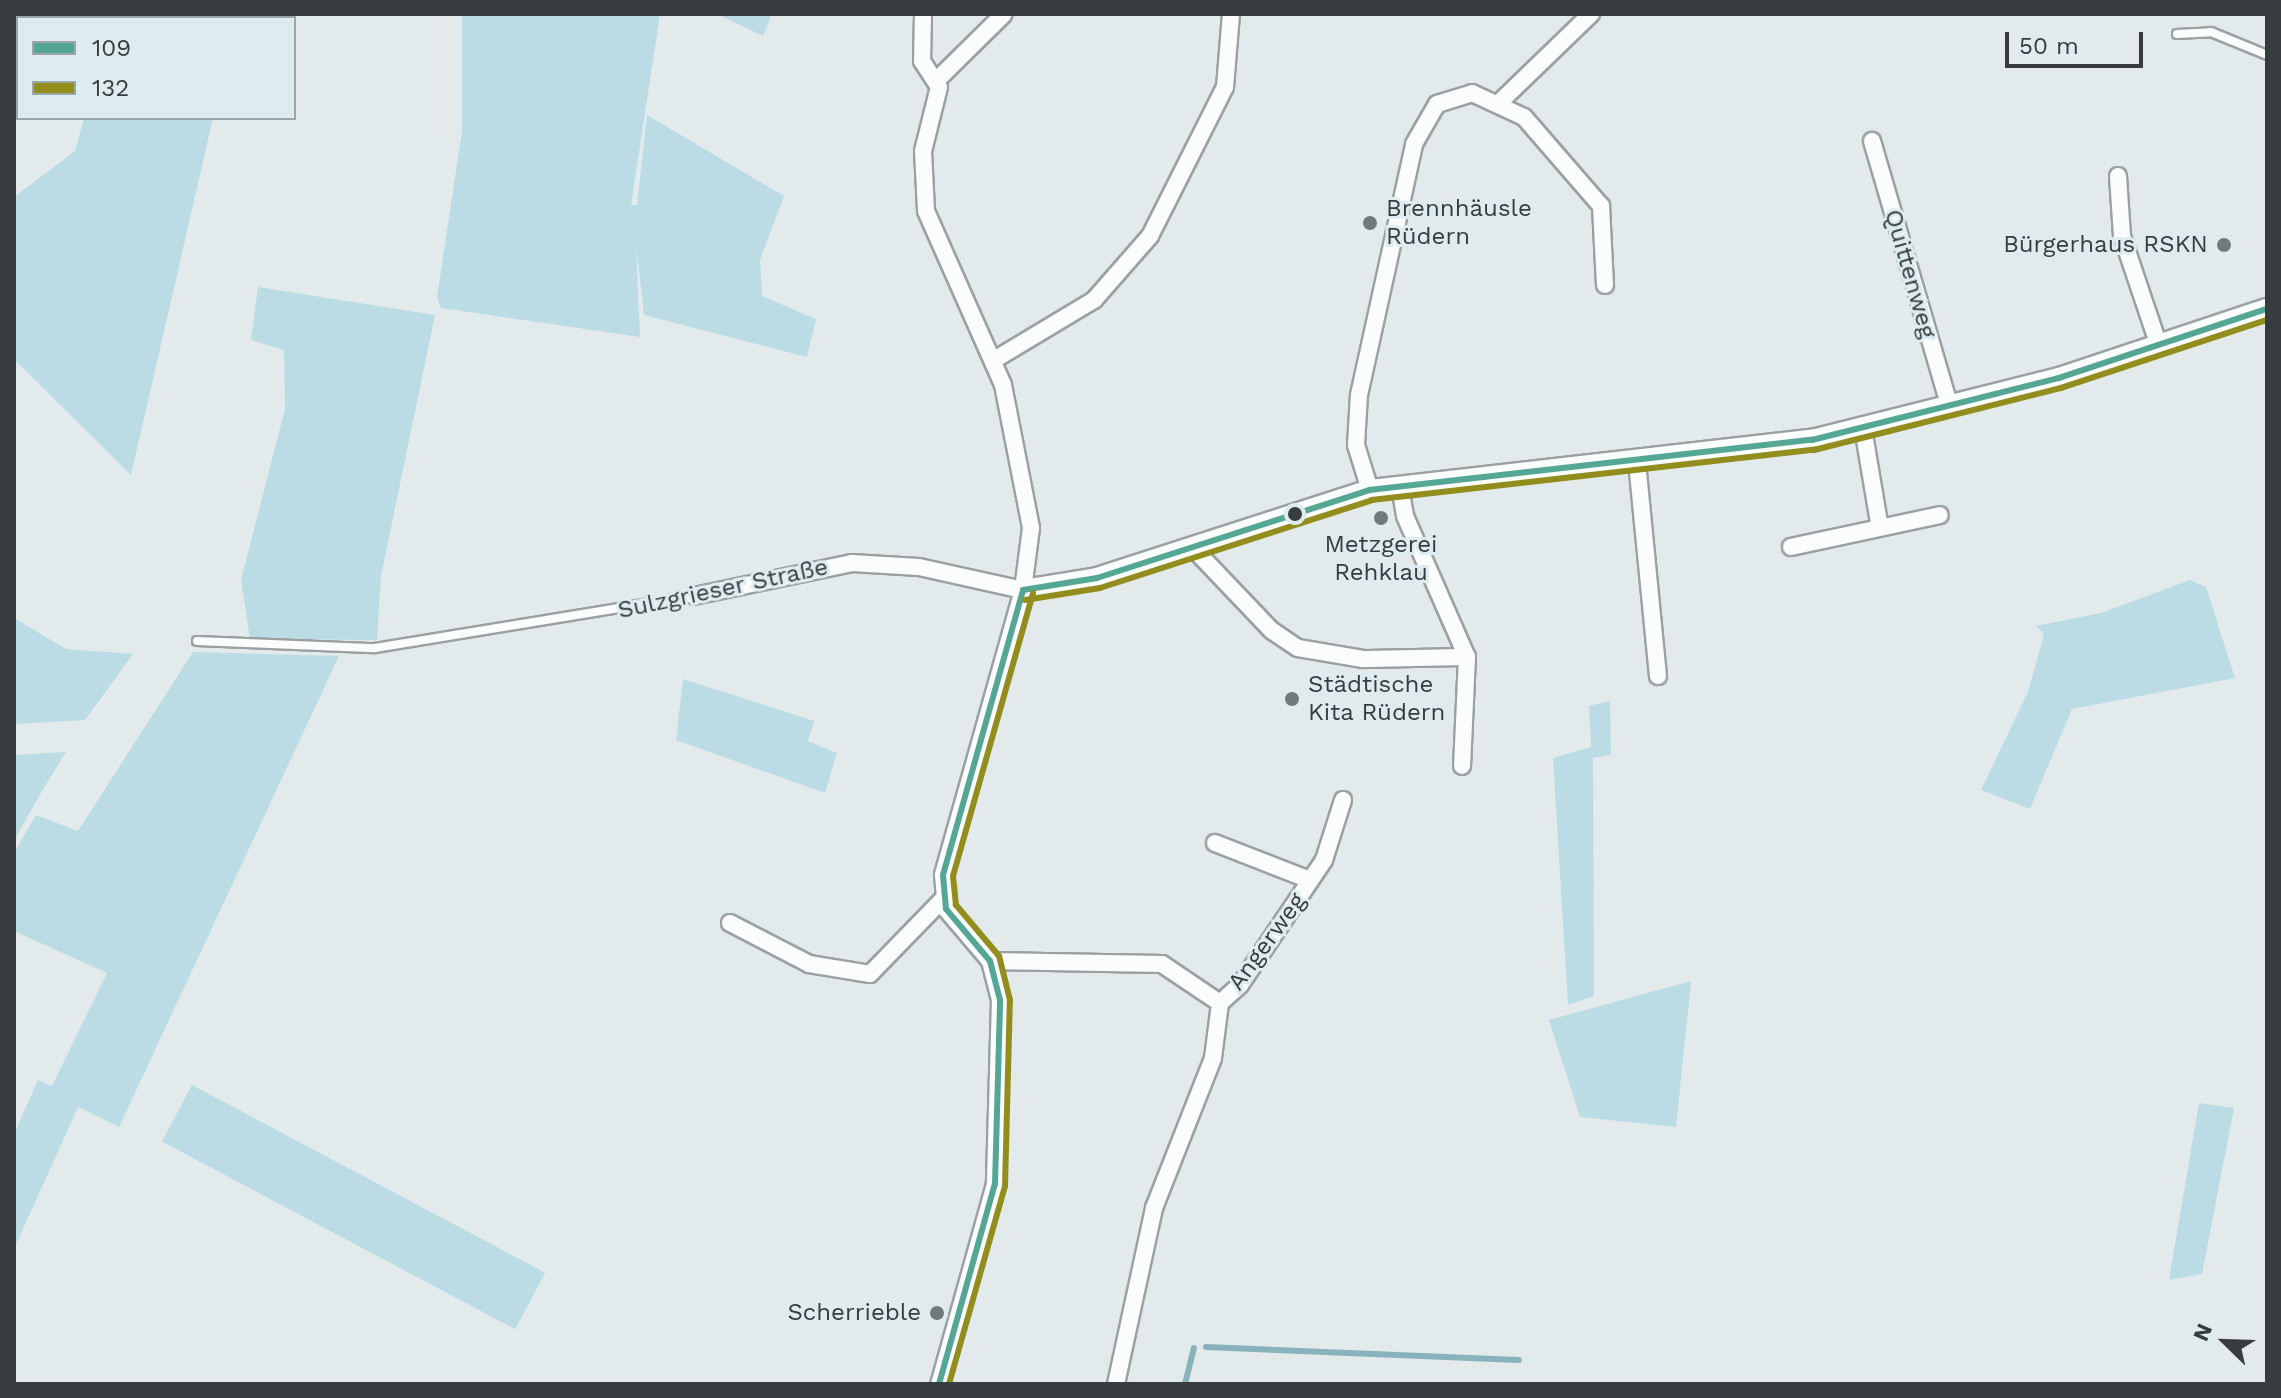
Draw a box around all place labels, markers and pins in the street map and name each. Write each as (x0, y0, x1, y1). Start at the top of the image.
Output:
place label: Brennhäusle Rüdern (1386, 195, 1532, 251)
marker: Brennhäusle Rüdern (1361, 214, 1379, 232)
place label: Bürgerhaus RSKN (2003, 231, 2208, 259)
marker: Bürgerhaus RSKN (2215, 236, 2233, 254)
unlabelled marker (1287, 506, 1303, 522)
marker: Metzgerei Rehklau (1372, 509, 1390, 527)
place label: Metzgerei Rehklau (1325, 531, 1437, 587)
place label: Städtische Kita Rüdern (1308, 671, 1446, 727)
marker: Städtische Kita Rüdern (1283, 690, 1301, 708)
place label: Scherrieble (787, 1299, 921, 1327)
marker: Scherrieble (928, 1304, 946, 1322)

